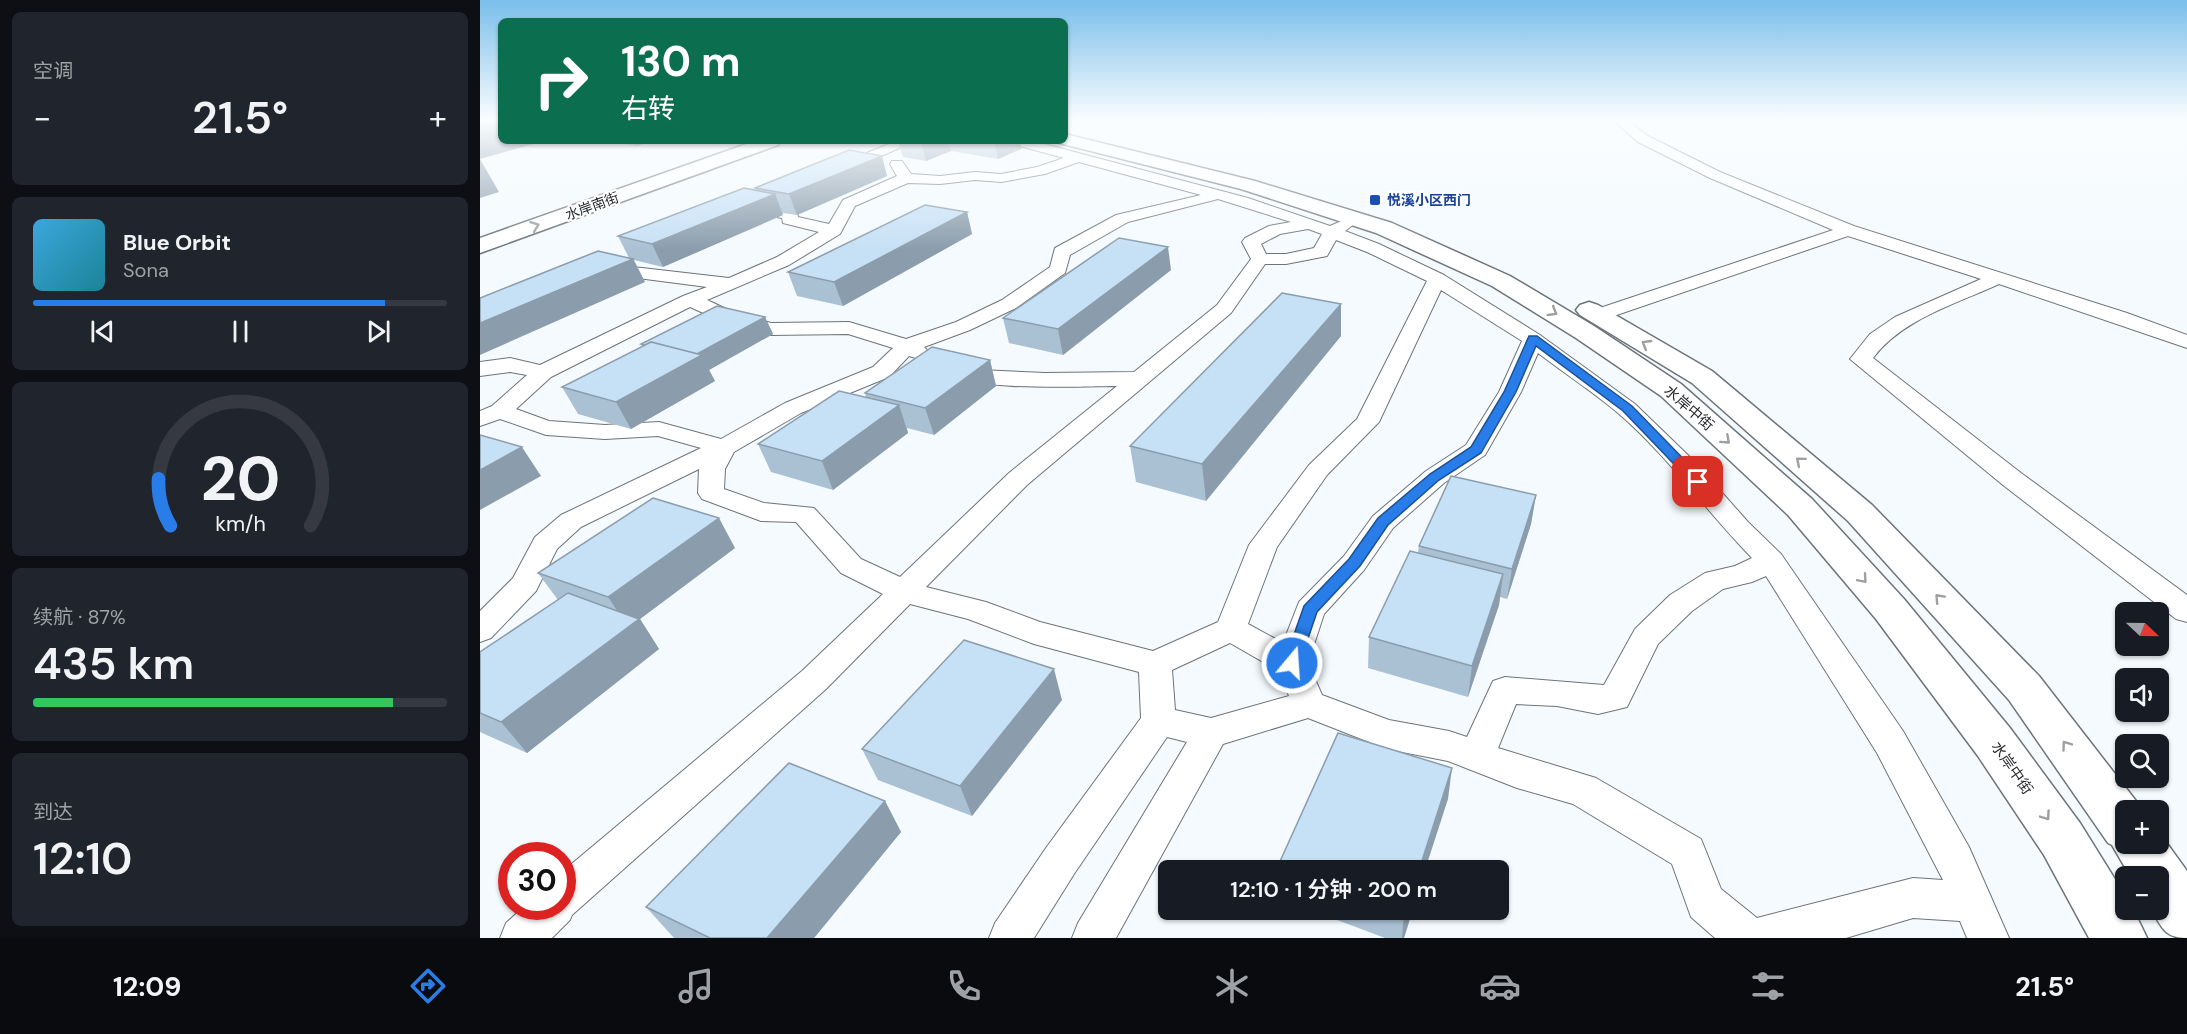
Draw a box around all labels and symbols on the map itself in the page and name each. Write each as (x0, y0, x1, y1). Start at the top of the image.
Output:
street label: 水岸南街 (563, 188, 621, 224)
place label: 悦溪小区西门 (1387, 191, 1471, 209)
marker: 悦溪小区西门 (1368, 193, 1382, 207)
one-way arrow (529, 221, 540, 234)
one-way arrow (1547, 305, 1557, 317)
one-way arrow (1642, 339, 1652, 351)
street label: 水岸中街 (1660, 381, 1718, 435)
one-way arrow (1719, 433, 1730, 444)
pin (1672, 456, 1723, 507)
one-way arrow (1796, 458, 1807, 469)
one-way arrow (1856, 572, 1867, 583)
one-way arrow (1936, 594, 1947, 605)
north arrow (2115, 602, 2169, 656)
position arrow (1260, 631, 1324, 695)
street label: 水岸中街 (1987, 738, 2037, 798)
one-way arrow (2062, 741, 2073, 752)
one-way arrow (2039, 810, 2050, 821)
speed limit sign: 30 (498, 842, 576, 920)

